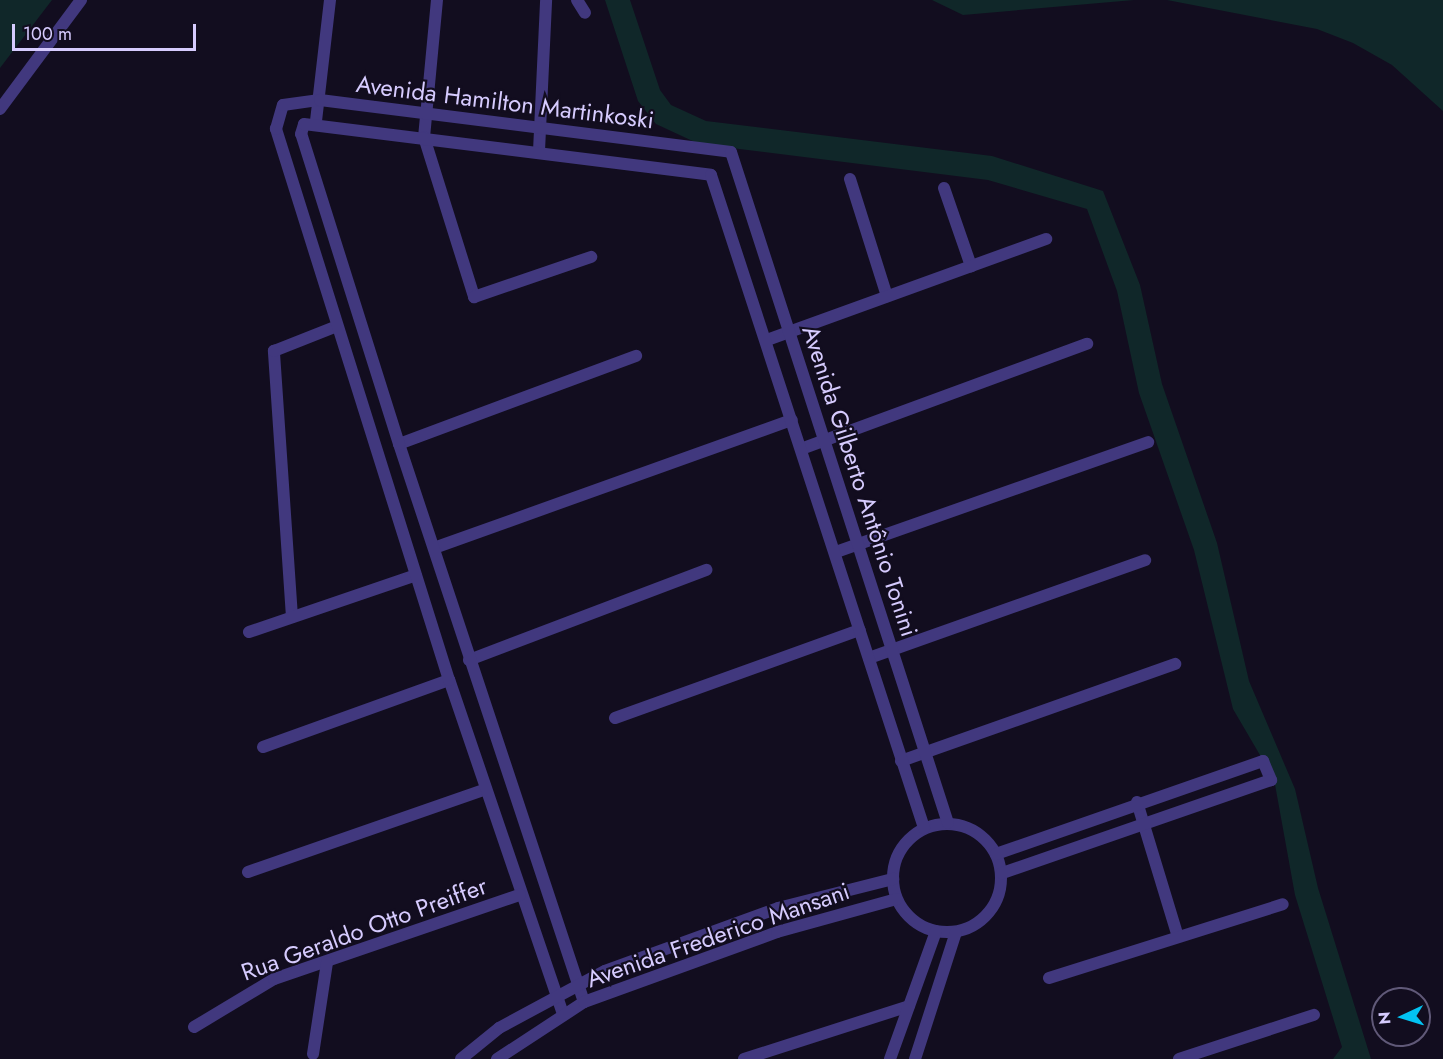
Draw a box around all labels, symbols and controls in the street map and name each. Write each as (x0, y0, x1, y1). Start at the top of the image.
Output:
scale bar (15, 12, 200, 50)
text: 100 m (23, 21, 72, 47)
street label: Avenida Hamilton Martinkoski (354, 69, 656, 135)
street label: Avenida Gilberto Antônio Tonini (796, 322, 924, 640)
street label: Rua Geraldo Otto Preiffer (237, 871, 491, 987)
street label: Avenida Frederico Mansani (583, 876, 853, 994)
north arrow (1371, 987, 1431, 1047)
text: N (1373, 1011, 1396, 1025)

